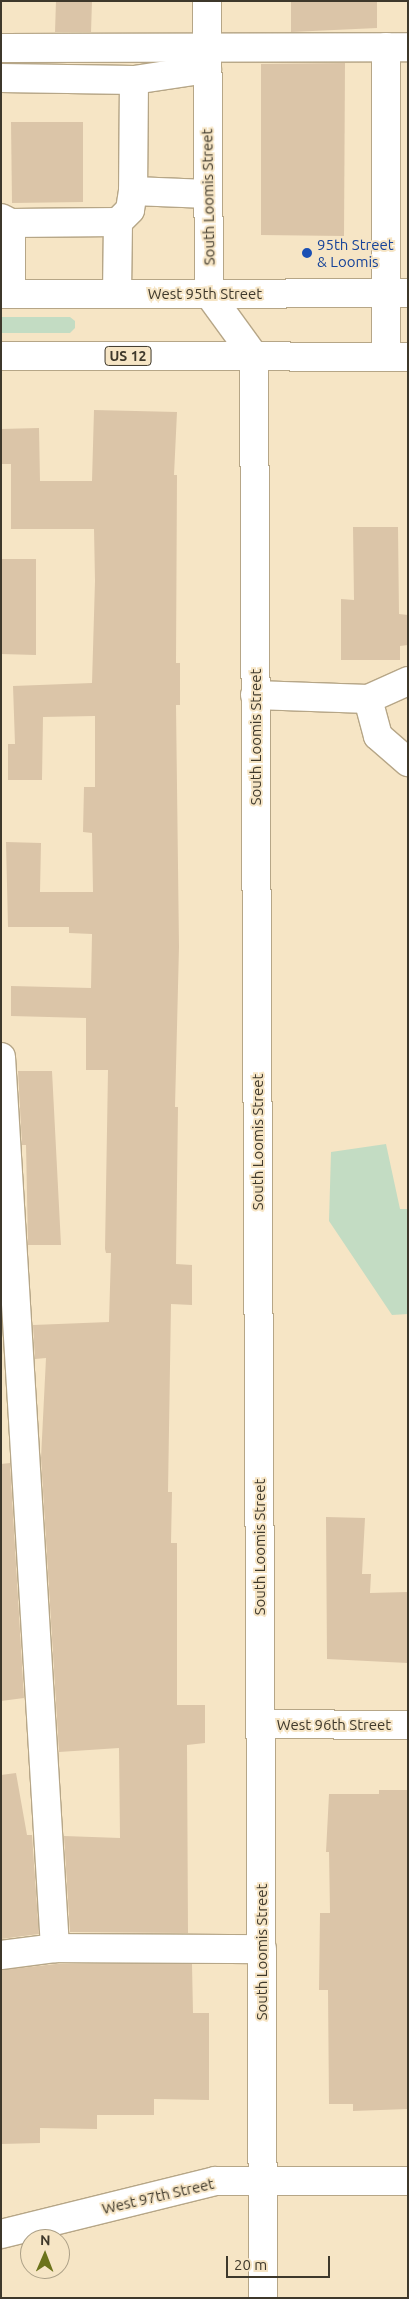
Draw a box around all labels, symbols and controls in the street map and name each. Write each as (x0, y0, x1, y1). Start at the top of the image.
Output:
street label: South Loomis Street (198, 129, 218, 265)
place label: 95th Street & Loomis (317, 235, 394, 270)
marker: 95th Street & Loomis (301, 247, 313, 259)
street label: West 95th Street (148, 285, 262, 303)
road number: US 12 (104, 344, 152, 368)
street label: South Loomis Street (247, 669, 265, 805)
street label: South Loomis Street (249, 1074, 267, 1210)
street label: South Loomis Street (251, 1479, 269, 1615)
street label: West 96th Street (277, 1716, 391, 1734)
street label: South Loomis Street (253, 1884, 271, 2020)
street label: West 97th Street (100, 2174, 216, 2218)
north arrow (20, 2229, 70, 2279)
text: N (40, 2232, 51, 2248)
scale bar (229, 2246, 333, 2278)
text: 20 m (234, 2256, 267, 2273)

